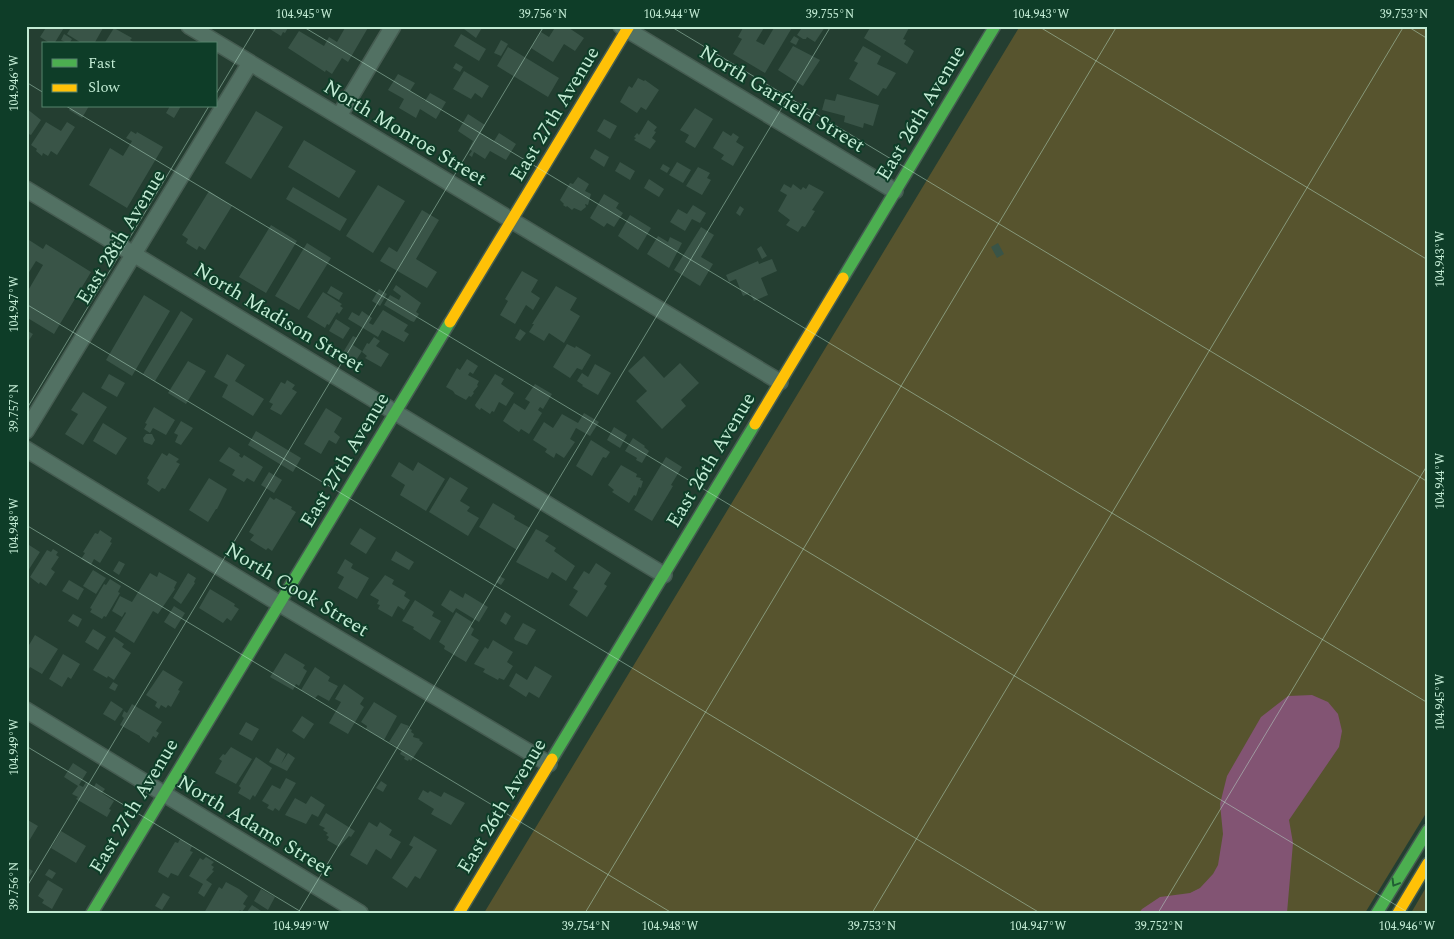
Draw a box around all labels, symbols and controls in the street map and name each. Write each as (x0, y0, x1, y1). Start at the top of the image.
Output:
text: 104.945°W (276, 5, 333, 24)
text: 39.756°N (519, 5, 567, 24)
text: 104.944°W (644, 5, 701, 24)
text: 39.755°N (806, 5, 854, 24)
text: 104.943°W (1013, 5, 1070, 24)
text: 39.753°N (1380, 5, 1428, 24)
street label: North Garfield Street (693, 37, 871, 161)
street label: East 26th Avenue (869, 40, 973, 186)
street label: East 27th Avenue (503, 41, 607, 187)
legend (42, 42, 218, 108)
text: Fast (88, 52, 116, 75)
text: 104.946°W (5, 54, 24, 111)
street label: North Monroe Street (318, 72, 492, 194)
text: Slow (88, 76, 120, 99)
street label: East 28th Avenue (69, 164, 173, 310)
text: 104.943°W (1431, 230, 1450, 287)
street label: North Madison Street (188, 255, 370, 381)
text: 104.947°W (5, 275, 24, 332)
text: 39.757°N (5, 384, 24, 432)
street label: East 27th Avenue (293, 387, 397, 533)
street label: East 26th Avenue (659, 387, 763, 533)
text: 104.944°W (1431, 452, 1450, 509)
text: 104.948°W (5, 497, 24, 554)
street label: North Cook Street (219, 535, 375, 645)
text: 104.945°W (1431, 673, 1450, 730)
text: 104.949°W (5, 718, 24, 775)
street label: East 27th Avenue (82, 733, 186, 879)
street label: East 26th Avenue (450, 733, 554, 879)
street label: North Adams Street (171, 767, 339, 885)
text: 39.756°N (5, 862, 24, 910)
one-way arrow (1392, 878, 1402, 887)
text: 104.949°W (273, 917, 330, 936)
text: 39.754°N (562, 917, 610, 936)
text: 104.948°W (642, 917, 699, 936)
text: 39.753°N (848, 917, 896, 936)
text: 104.947°W (1010, 917, 1067, 936)
text: 39.752°N (1135, 917, 1183, 936)
text: 104.946°W (1379, 917, 1436, 936)

